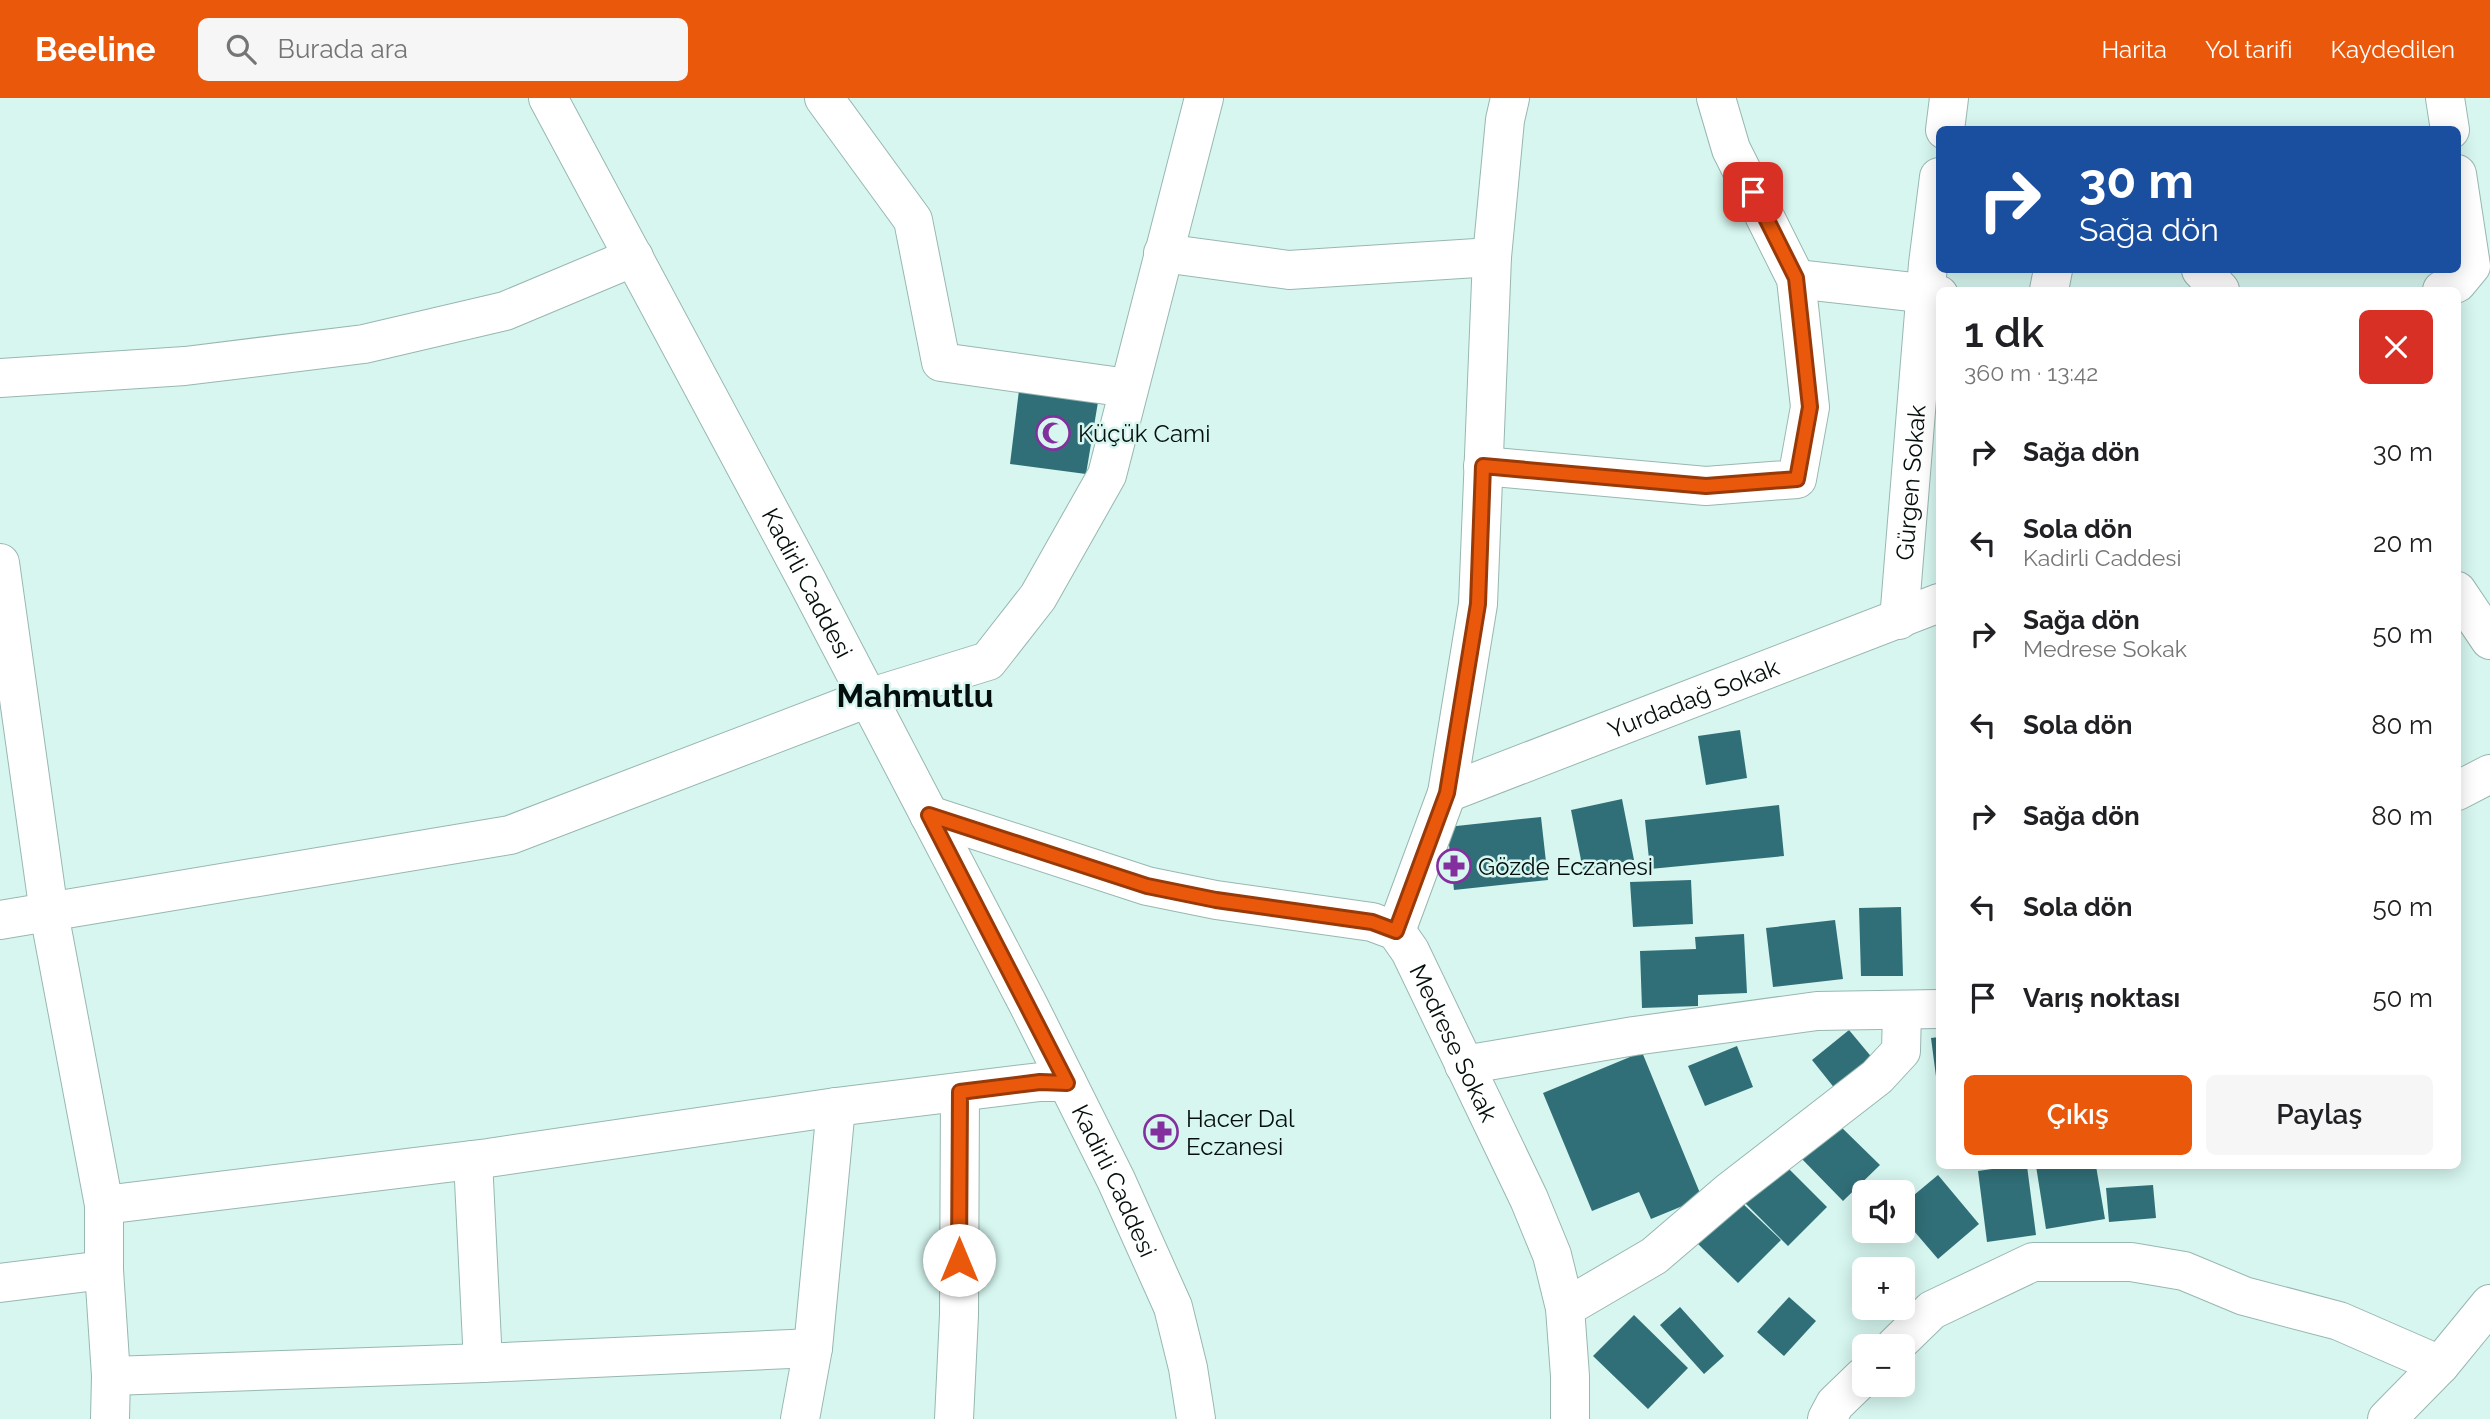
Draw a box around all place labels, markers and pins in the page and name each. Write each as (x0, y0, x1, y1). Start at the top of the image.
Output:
pin (1723, 162, 1783, 222)
mosque icon: Küçük Cami (1034, 414, 1072, 452)
place label: Küçük Cami (1078, 419, 1210, 448)
pharmacy icon: Gözde Eczanesi (1435, 847, 1473, 885)
place label: Gözde Eczanesi (1478, 852, 1653, 881)
place label: Hacer Dal Eczanesi (1186, 1104, 1295, 1161)
pharmacy icon: Hacer Dal Eczanesi (1142, 1113, 1180, 1151)

